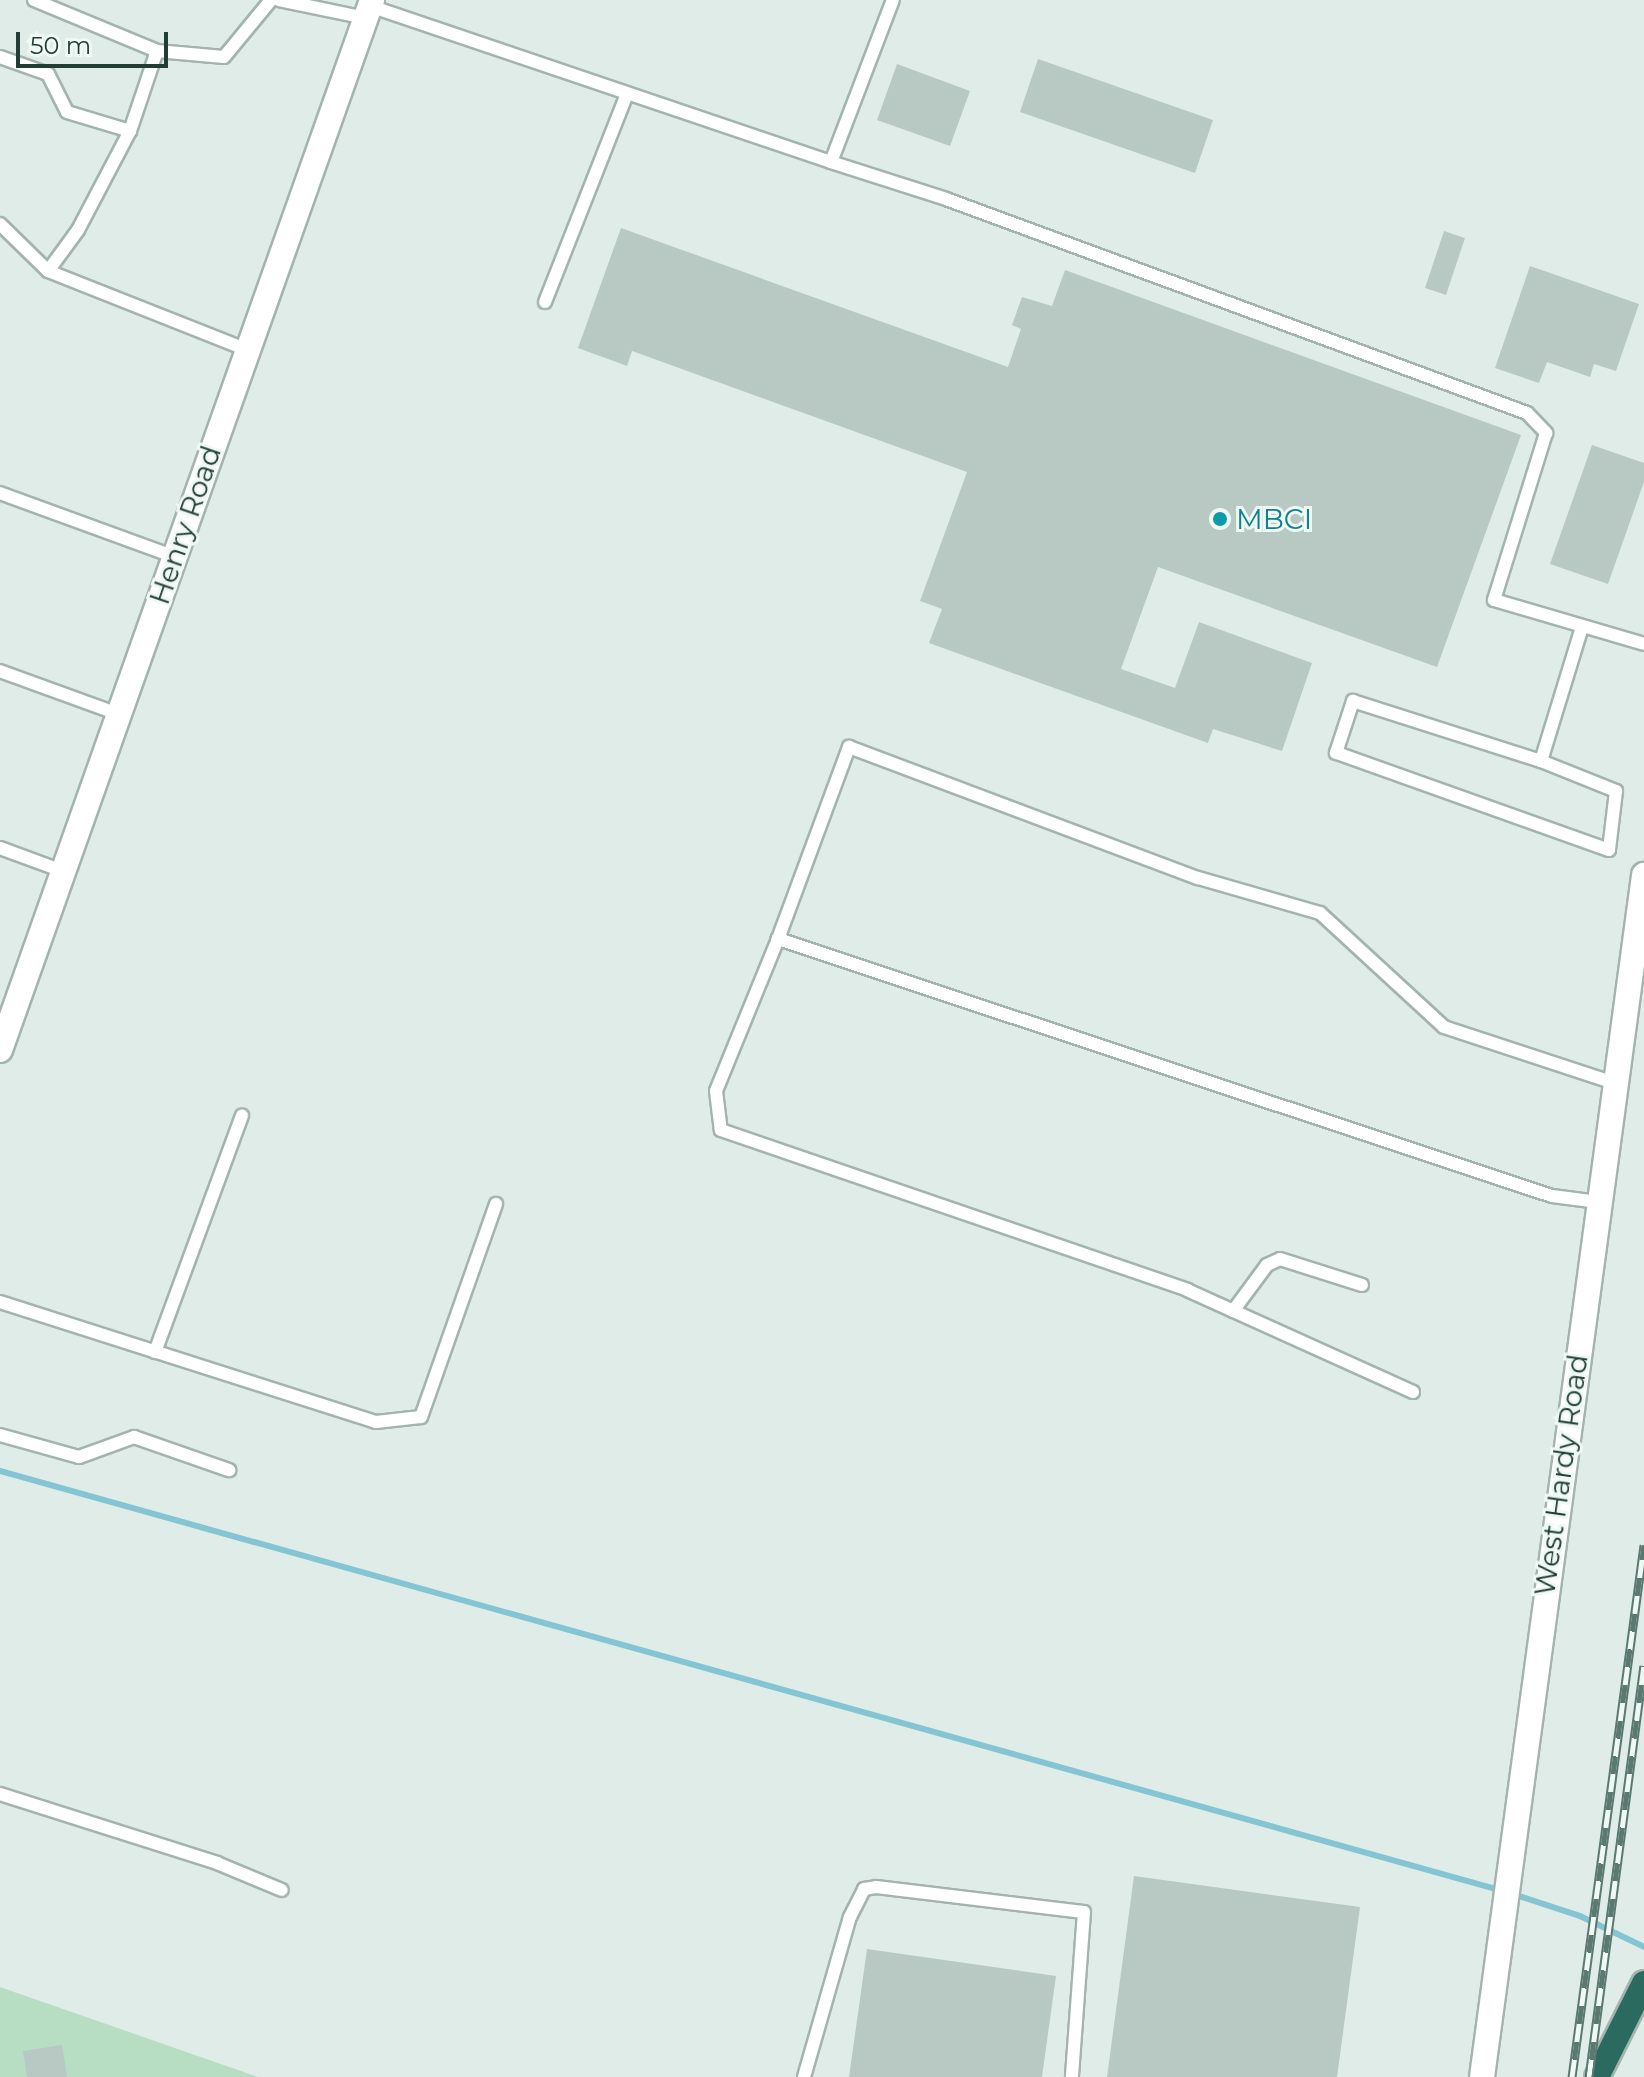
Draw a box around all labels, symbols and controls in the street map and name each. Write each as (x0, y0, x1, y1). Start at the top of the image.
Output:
scale bar (20, 16, 172, 66)
text: 50 m (30, 31, 91, 60)
street label: Henry Road (142, 441, 228, 609)
place label: MBCI (1236, 502, 1312, 536)
marker: MBCI (1211, 510, 1229, 528)
street label: West Hardy Road (1527, 1352, 1595, 1598)

